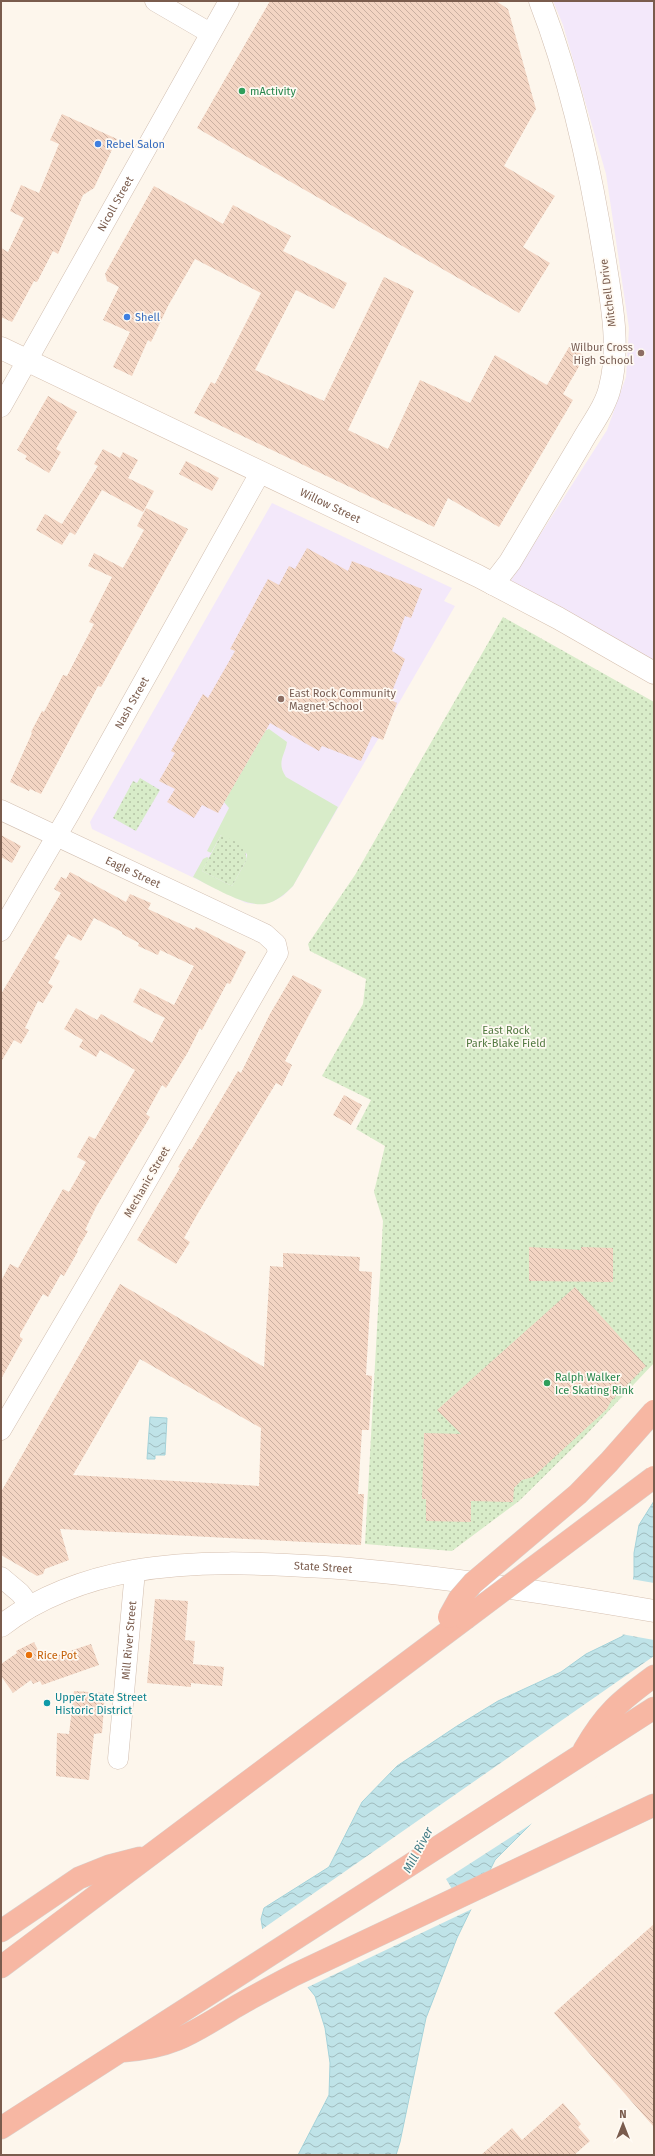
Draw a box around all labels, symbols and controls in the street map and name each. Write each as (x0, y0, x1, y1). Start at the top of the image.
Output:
place label: mActivity (250, 85, 296, 98)
marker: mActivity (237, 86, 247, 96)
place label: Rebel Salon (106, 138, 165, 151)
marker: Rebel Salon (93, 139, 103, 149)
street label: Nicoll Street (94, 174, 136, 234)
street label: Mitchell Drive (597, 258, 619, 328)
place label: Shell (135, 311, 160, 324)
marker: Shell (122, 312, 132, 322)
place label: Wilbur Cross High School (571, 341, 633, 367)
marker: Wilbur Cross High School (636, 348, 646, 358)
street label: Willow Street (298, 485, 363, 525)
street label: Nash Street (112, 674, 151, 731)
place label: East Rock Community Magnet School (289, 687, 396, 713)
marker: East Rock Community Magnet School (276, 694, 286, 704)
street label: Eagle Street (104, 854, 163, 891)
park label: East Rock Park-Blake Field (466, 1024, 546, 1050)
street label: Mechanic Street (121, 1144, 173, 1220)
place label: Ralph Walker Ice Skating Rink (555, 1371, 634, 1397)
marker: Ralph Walker Ice Skating Rink (542, 1378, 552, 1388)
street label: State Street (294, 1559, 353, 1576)
street label: Mill River Street (119, 1600, 139, 1681)
place label: Rice Pot (37, 1649, 77, 1662)
marker: Rice Pot (24, 1650, 34, 1660)
place label: Upper State Street Historic District (55, 1691, 147, 1717)
marker: Upper State Street Historic District (42, 1698, 52, 1708)
water label: Mill River (400, 1824, 436, 1875)
north arrow (603, 2104, 643, 2144)
text: N (619, 2108, 627, 2121)

